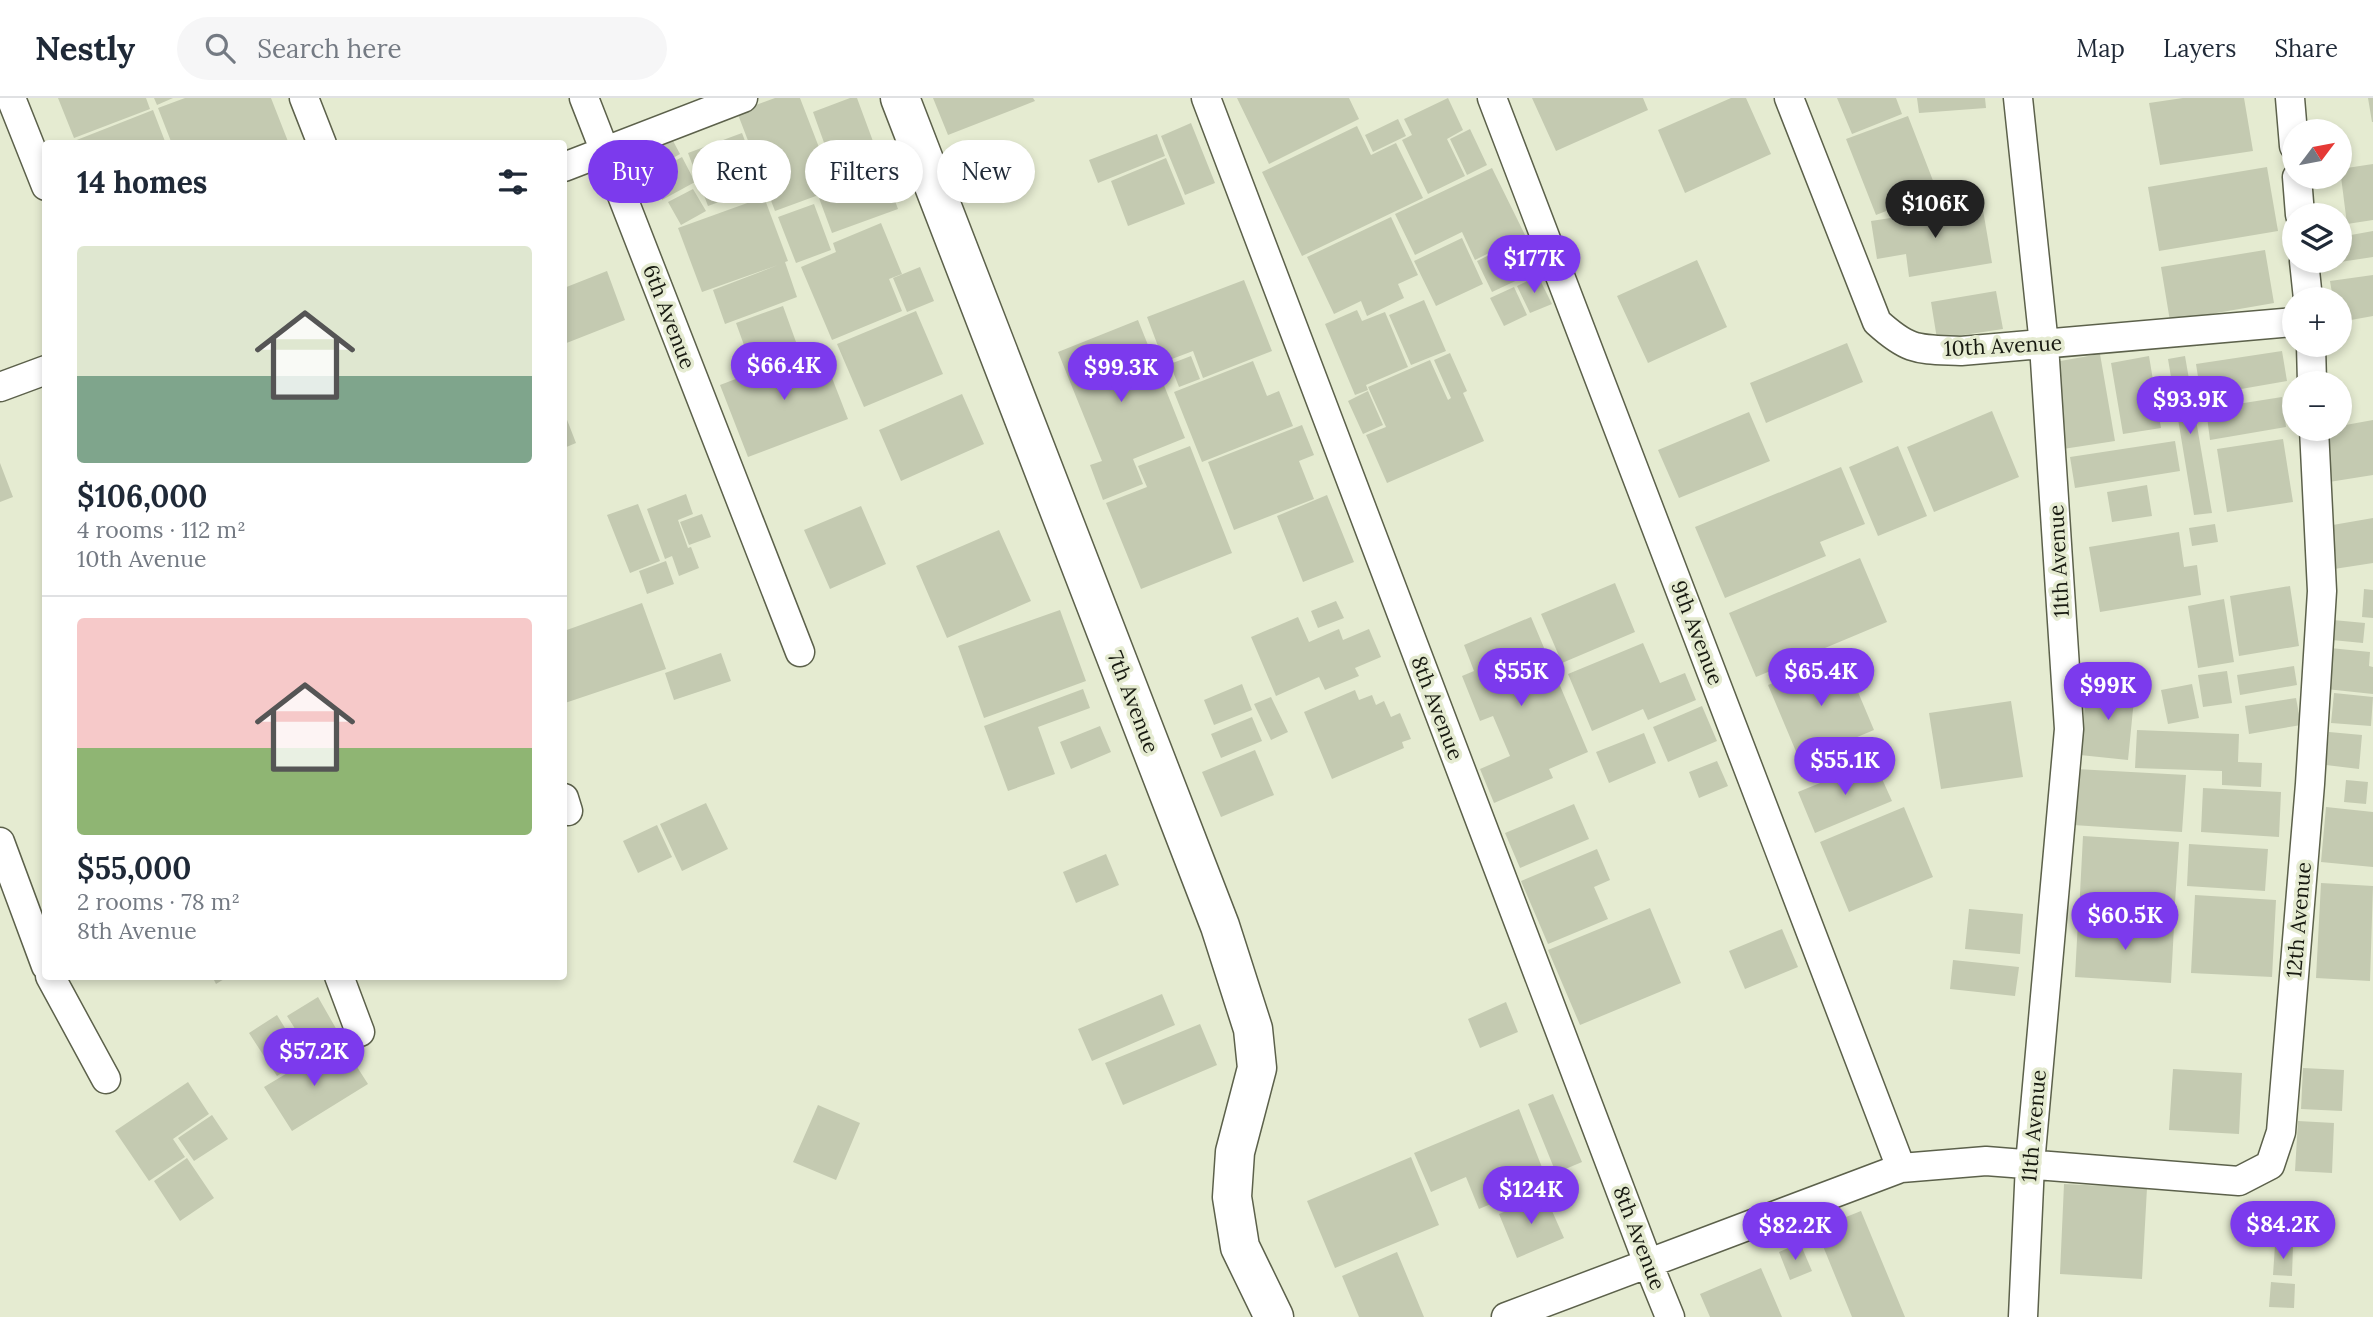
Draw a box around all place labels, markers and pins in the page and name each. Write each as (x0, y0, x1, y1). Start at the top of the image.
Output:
pin: $106K (1886, 180, 1984, 240)
pin: $177K (1485, 236, 1583, 295)
pin: $66.4K (727, 342, 841, 402)
pin: $99.3K (1064, 344, 1178, 404)
pin: $93.9K (2133, 376, 2247, 436)
pin: $55K (1480, 648, 1562, 708)
pin: $65.4K (1764, 648, 1878, 708)
pin: $99K (2067, 662, 2149, 722)
pin: $55.1K (1788, 738, 1902, 797)
pin: $60.5K (2068, 892, 2182, 952)
pin: $57.2K (257, 1028, 371, 1088)
pin: $124K (1482, 1166, 1580, 1226)
pin: $82.2K (1738, 1202, 1852, 1262)
pin: $84.2K (2226, 1202, 2340, 1261)

